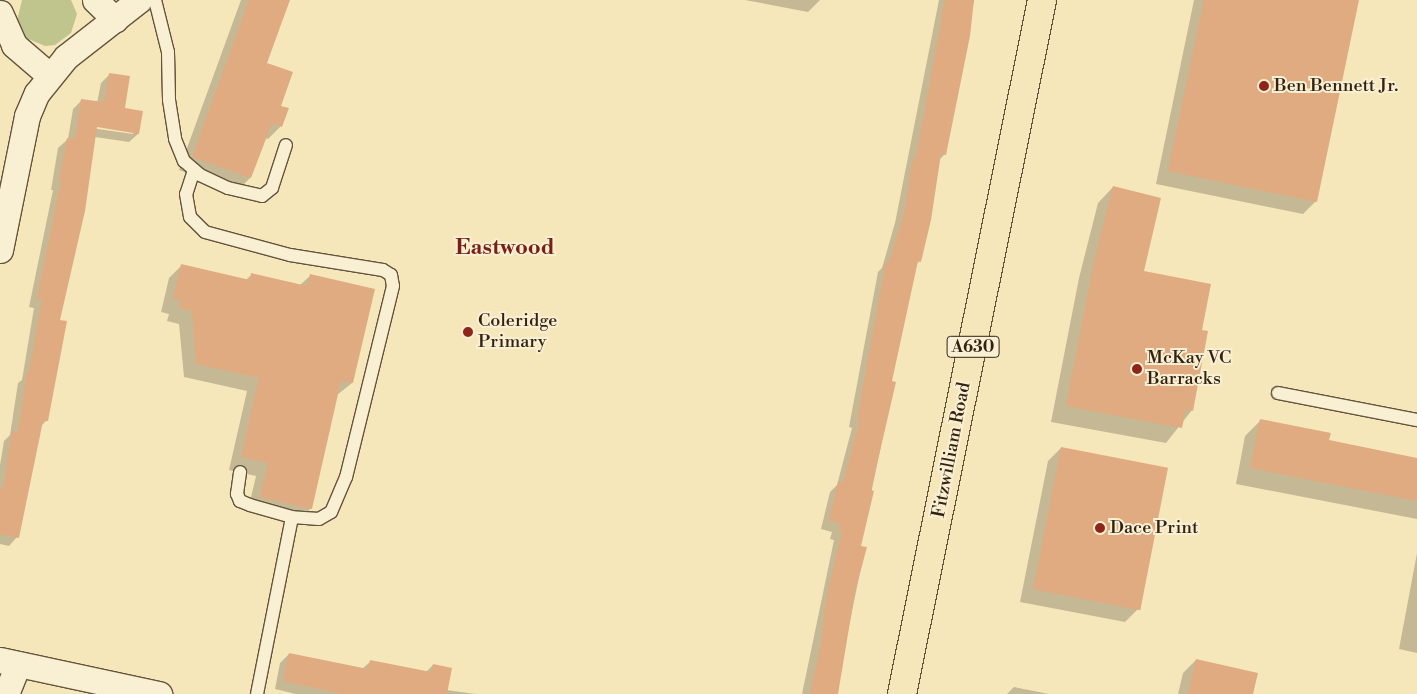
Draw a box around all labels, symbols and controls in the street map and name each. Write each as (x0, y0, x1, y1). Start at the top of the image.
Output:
place label: Ben Bennett Jr. (1274, 75, 1398, 97)
marker: Ben Bennett Jr. (1258, 80, 1270, 92)
district label: Eastwood (455, 235, 555, 261)
place label: Coleridge Primary (478, 311, 557, 354)
marker: Coleridge Primary (462, 326, 474, 338)
road number: A630 (946, 334, 1000, 361)
place label: McKay VC Barracks (1147, 348, 1231, 390)
marker: McKay VC Barracks (1131, 363, 1143, 375)
street label: Fitzwilliam Road (928, 380, 976, 520)
place label: Dace Print (1110, 517, 1198, 539)
marker: Dace Print (1094, 522, 1106, 534)

